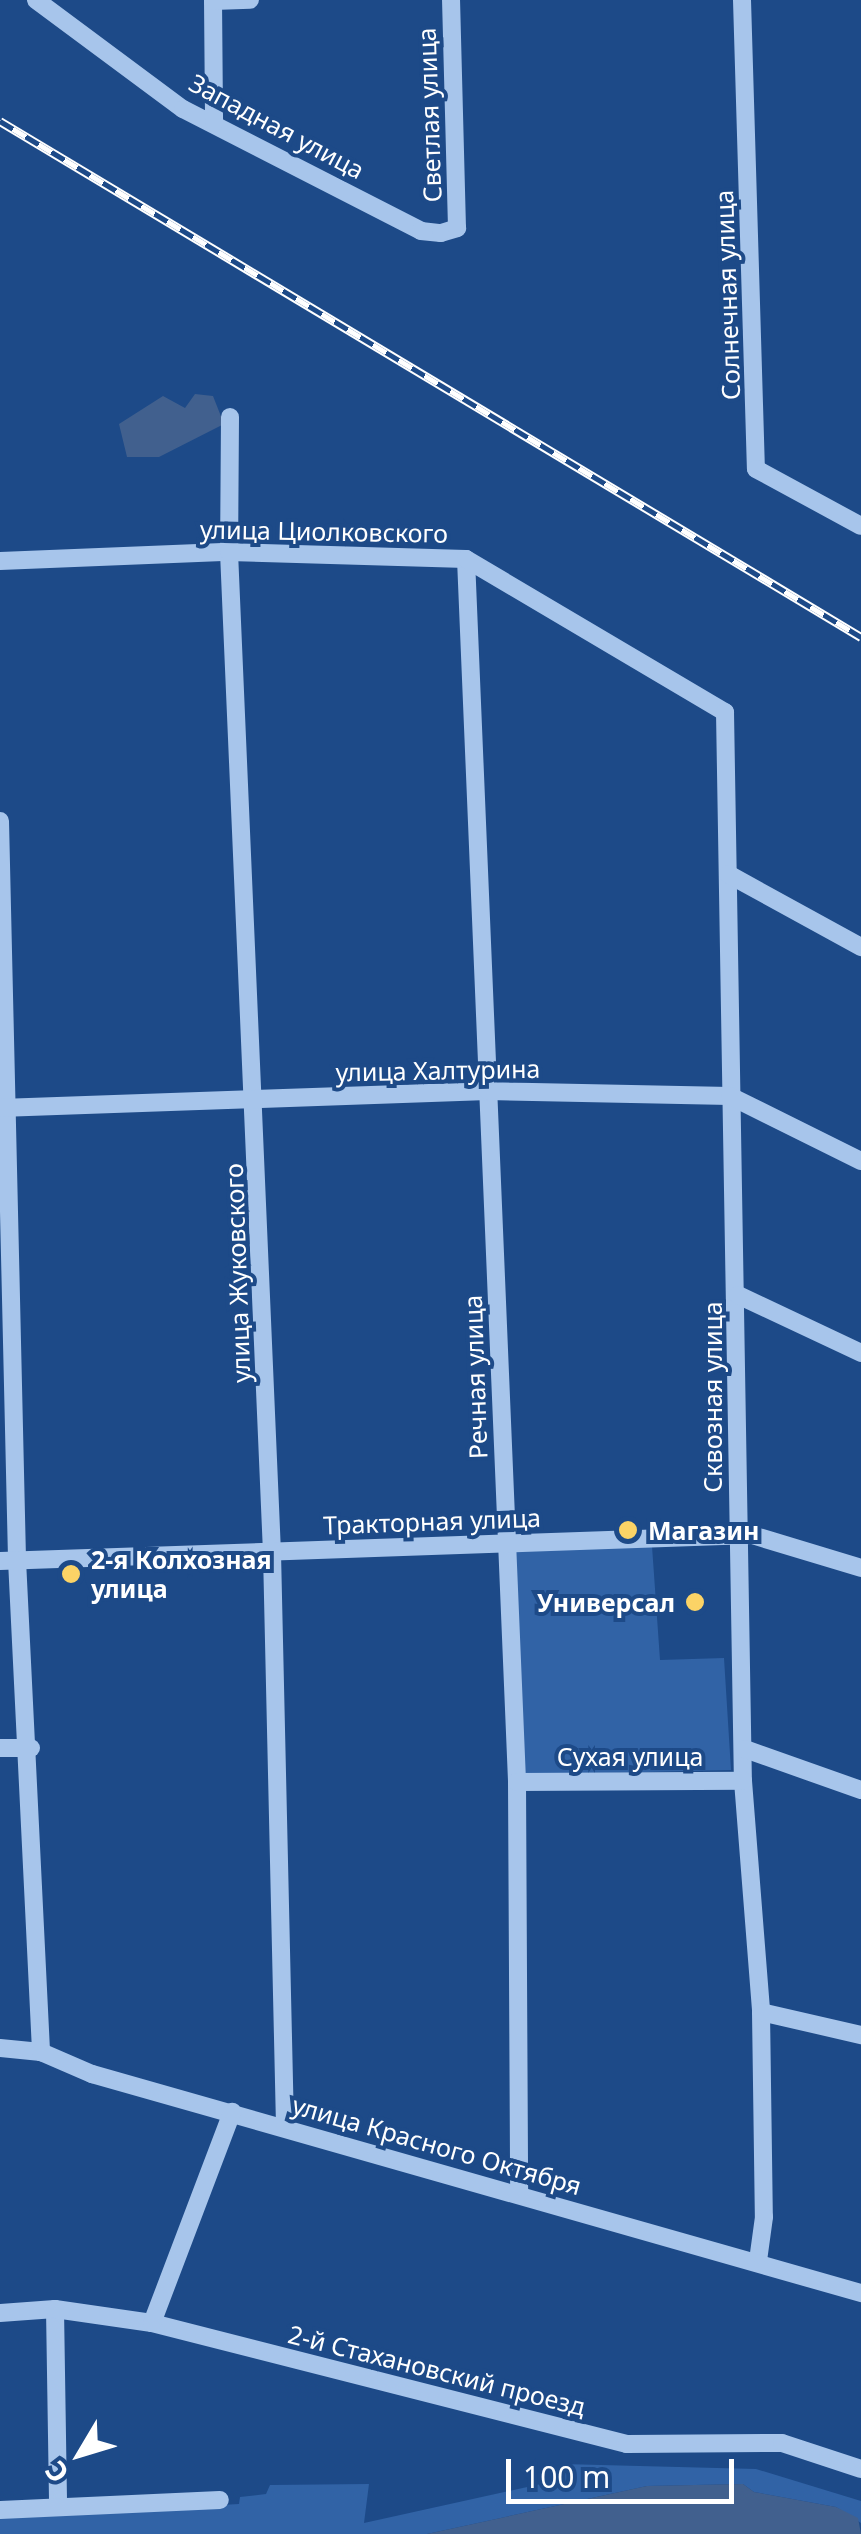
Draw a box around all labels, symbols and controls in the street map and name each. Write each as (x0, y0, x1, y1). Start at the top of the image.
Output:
street label: Светлая улица (411, 27, 447, 203)
street label: Западная улица (184, 67, 370, 185)
street label: Солнечная улица (708, 189, 746, 401)
street label: улица Циолковского (200, 514, 448, 548)
street label: улица Халтурина (335, 1053, 541, 1087)
street label: улица Жуковского (218, 1163, 256, 1383)
street label: Речная улица (457, 1294, 493, 1460)
street label: Сквозная улица (697, 1301, 727, 1493)
street label: Тракторная улица (323, 1502, 541, 1540)
place label: Магазин (648, 1515, 759, 1545)
marker: Магазин (617, 1519, 639, 1541)
place label: 2-я Колхозная улица (91, 1545, 272, 1604)
marker: 2-я Колхозная улица (60, 1563, 82, 1585)
place label: Универсал (537, 1587, 675, 1617)
marker: Универсал (684, 1591, 706, 1613)
street label: Сухая улица (557, 1741, 703, 1771)
street label: улица Красного Октября (289, 2089, 585, 2201)
street label: 2-й Стахановский проезд (285, 2319, 589, 2421)
north arrow (30, 2404, 130, 2504)
scale bar (511, 2439, 738, 2501)
text: С (36, 2454, 77, 2491)
text: 100 m (523, 2456, 610, 2497)

